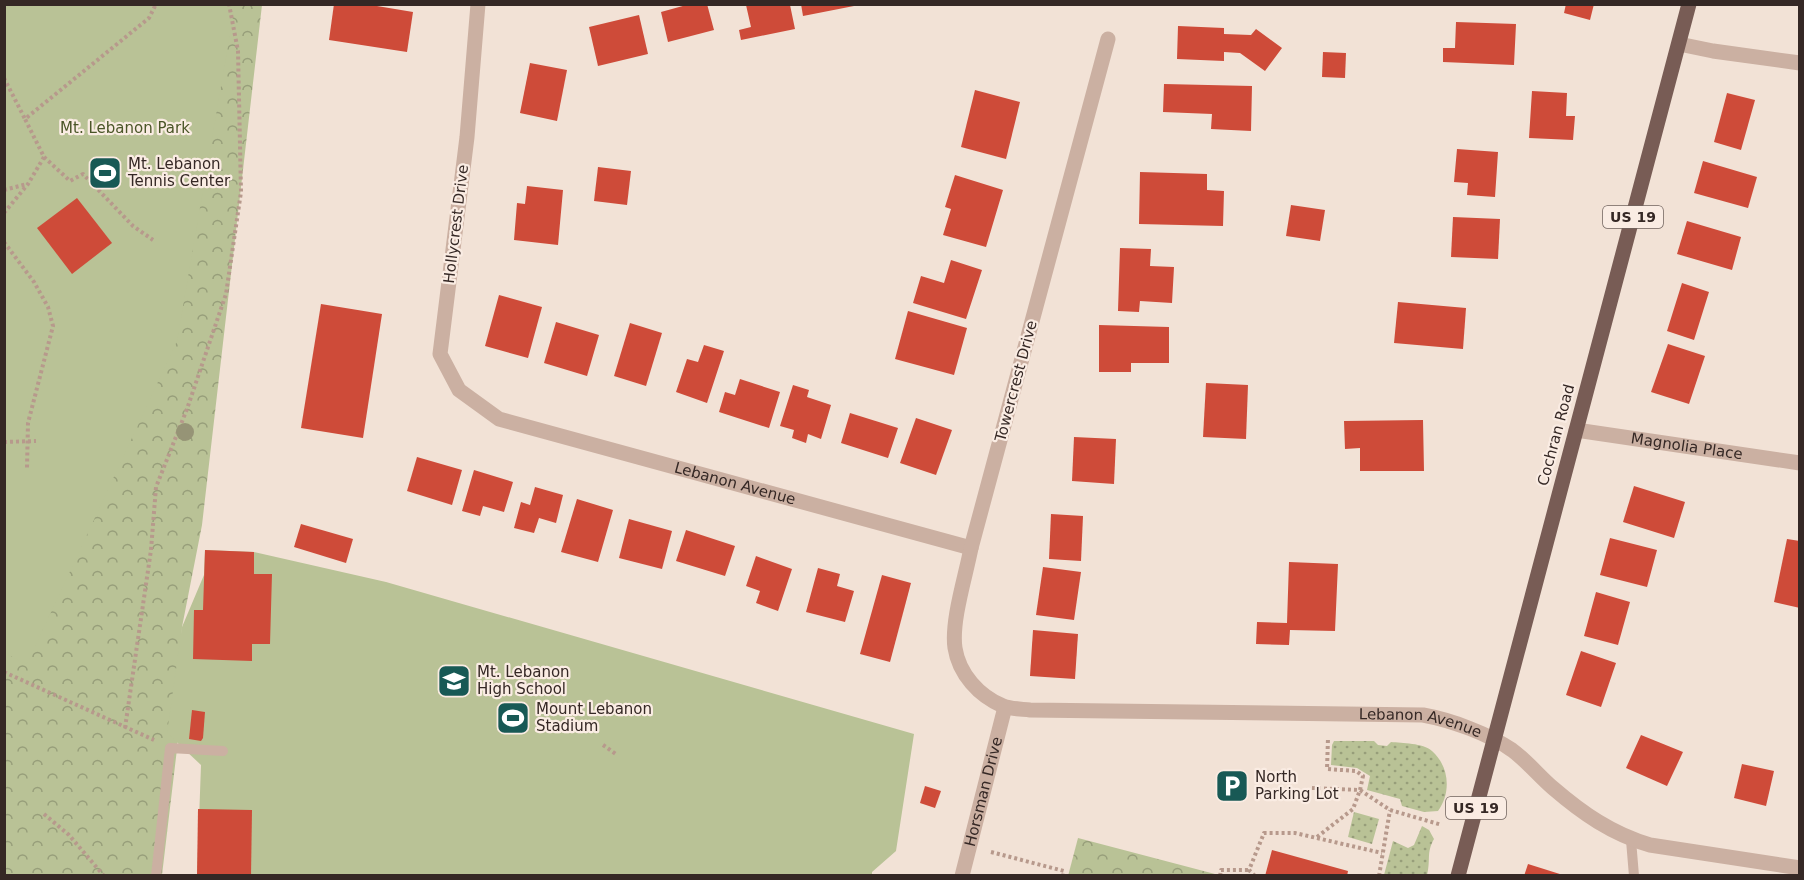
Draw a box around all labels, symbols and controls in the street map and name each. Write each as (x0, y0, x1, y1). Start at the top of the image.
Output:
park label: Mt. Lebanon Park (60, 119, 190, 137)
sports icon: Mt. Lebanon Tennis Center (87, 155, 123, 191)
place label: Mt. Lebanon Tennis Center (127, 155, 231, 190)
street label: Hollycrest Drive (440, 164, 472, 284)
road number: US 19 (1603, 206, 1663, 228)
street label: Towercrest Drive (991, 318, 1041, 445)
street label: Cochran Road (1534, 382, 1578, 488)
street label: Magnolia Place (1630, 429, 1744, 463)
street label: Lebanon Avenue (673, 458, 798, 509)
school or university icon: Mt. Lebanon High School (436, 663, 472, 699)
place label: Mt. Lebanon High School (477, 663, 570, 698)
sports icon: Mount Lebanon Stadium (495, 700, 531, 736)
place label: Mount Lebanon Stadium (536, 700, 652, 735)
street label: Lebanon Avenue (1359, 705, 1484, 741)
street label: Horsman Drive (961, 735, 1006, 848)
parking icon: North Parking Lot (1214, 768, 1250, 804)
place label: North Parking Lot (1255, 768, 1339, 803)
road number: US 19 (1446, 797, 1506, 819)

